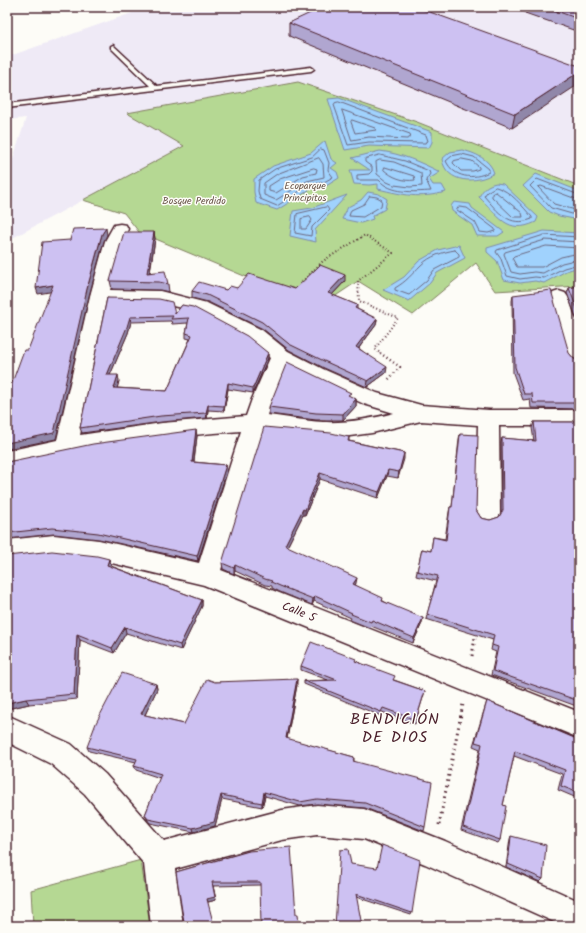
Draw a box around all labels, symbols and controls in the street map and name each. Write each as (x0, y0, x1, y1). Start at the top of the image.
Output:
park label: Ecoparque Principitos (283, 178, 327, 206)
park label: Bosque Perdido (162, 193, 226, 209)
street label: Calle 5 (279, 597, 320, 628)
district label: BENDICIÓN DE DIOS (350, 707, 440, 750)

